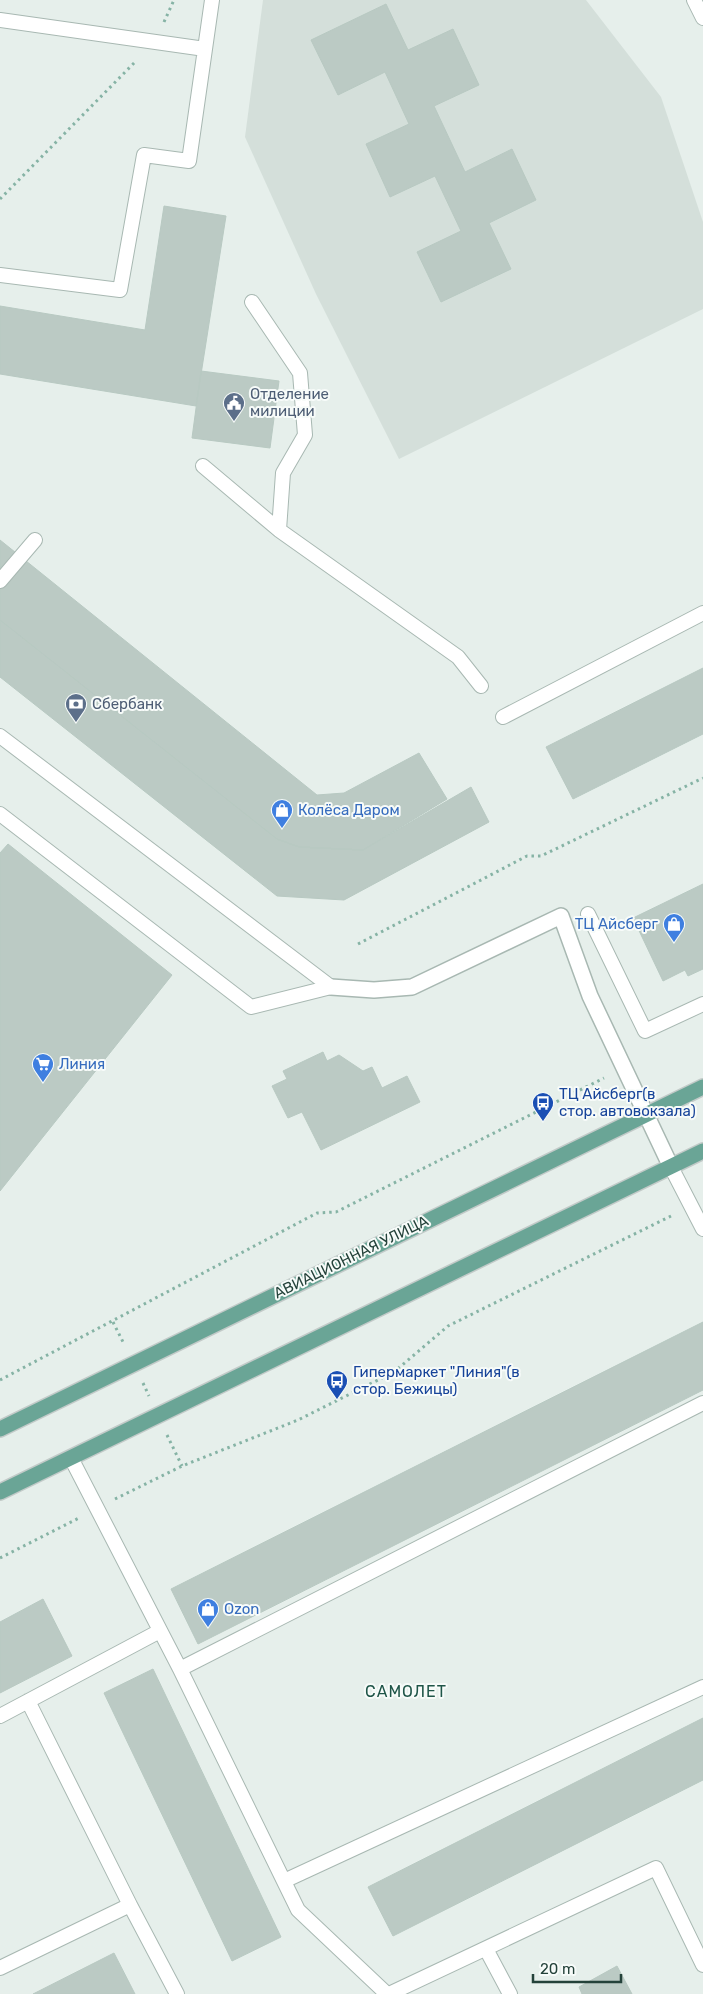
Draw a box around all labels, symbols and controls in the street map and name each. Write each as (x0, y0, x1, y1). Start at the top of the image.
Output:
place label: Отделение милиции (250, 385, 329, 420)
public building icon: Отделение милиции (222, 391, 246, 422)
bank icon: Сбербанк (64, 692, 88, 723)
place label: Сбербанк (92, 695, 162, 713)
shop icon: Колёса Даром (270, 798, 294, 829)
place label: Колёса Даром (298, 801, 400, 819)
shop icon: ТЦ Айсберг (662, 912, 686, 943)
place label: ТЦ Айсберг (575, 915, 659, 933)
supermarket icon: Линия (31, 1052, 55, 1083)
place label: Линия (59, 1055, 105, 1073)
place label: ТЦ Айсберг(в стор. автовокзала) (559, 1085, 696, 1120)
bus stop icon: ТЦ Айсберг(в стор. автовокзала) (531, 1091, 555, 1122)
street label: АВИАЦИОННАЯ УЛИЦА (271, 1212, 431, 1302)
place label: Гипермаркет "Линия"(в стор. Бежицы) (353, 1363, 520, 1398)
bus stop icon: Гипермаркет "Линия"(в стор. Бежицы) (325, 1369, 349, 1400)
shop icon: Ozon (196, 1597, 220, 1628)
place label: Ozon (224, 1600, 259, 1618)
district label: САМОЛЕТ (365, 1682, 447, 1701)
scale bar (533, 1952, 620, 1984)
text: 20 m (540, 1960, 575, 1978)

